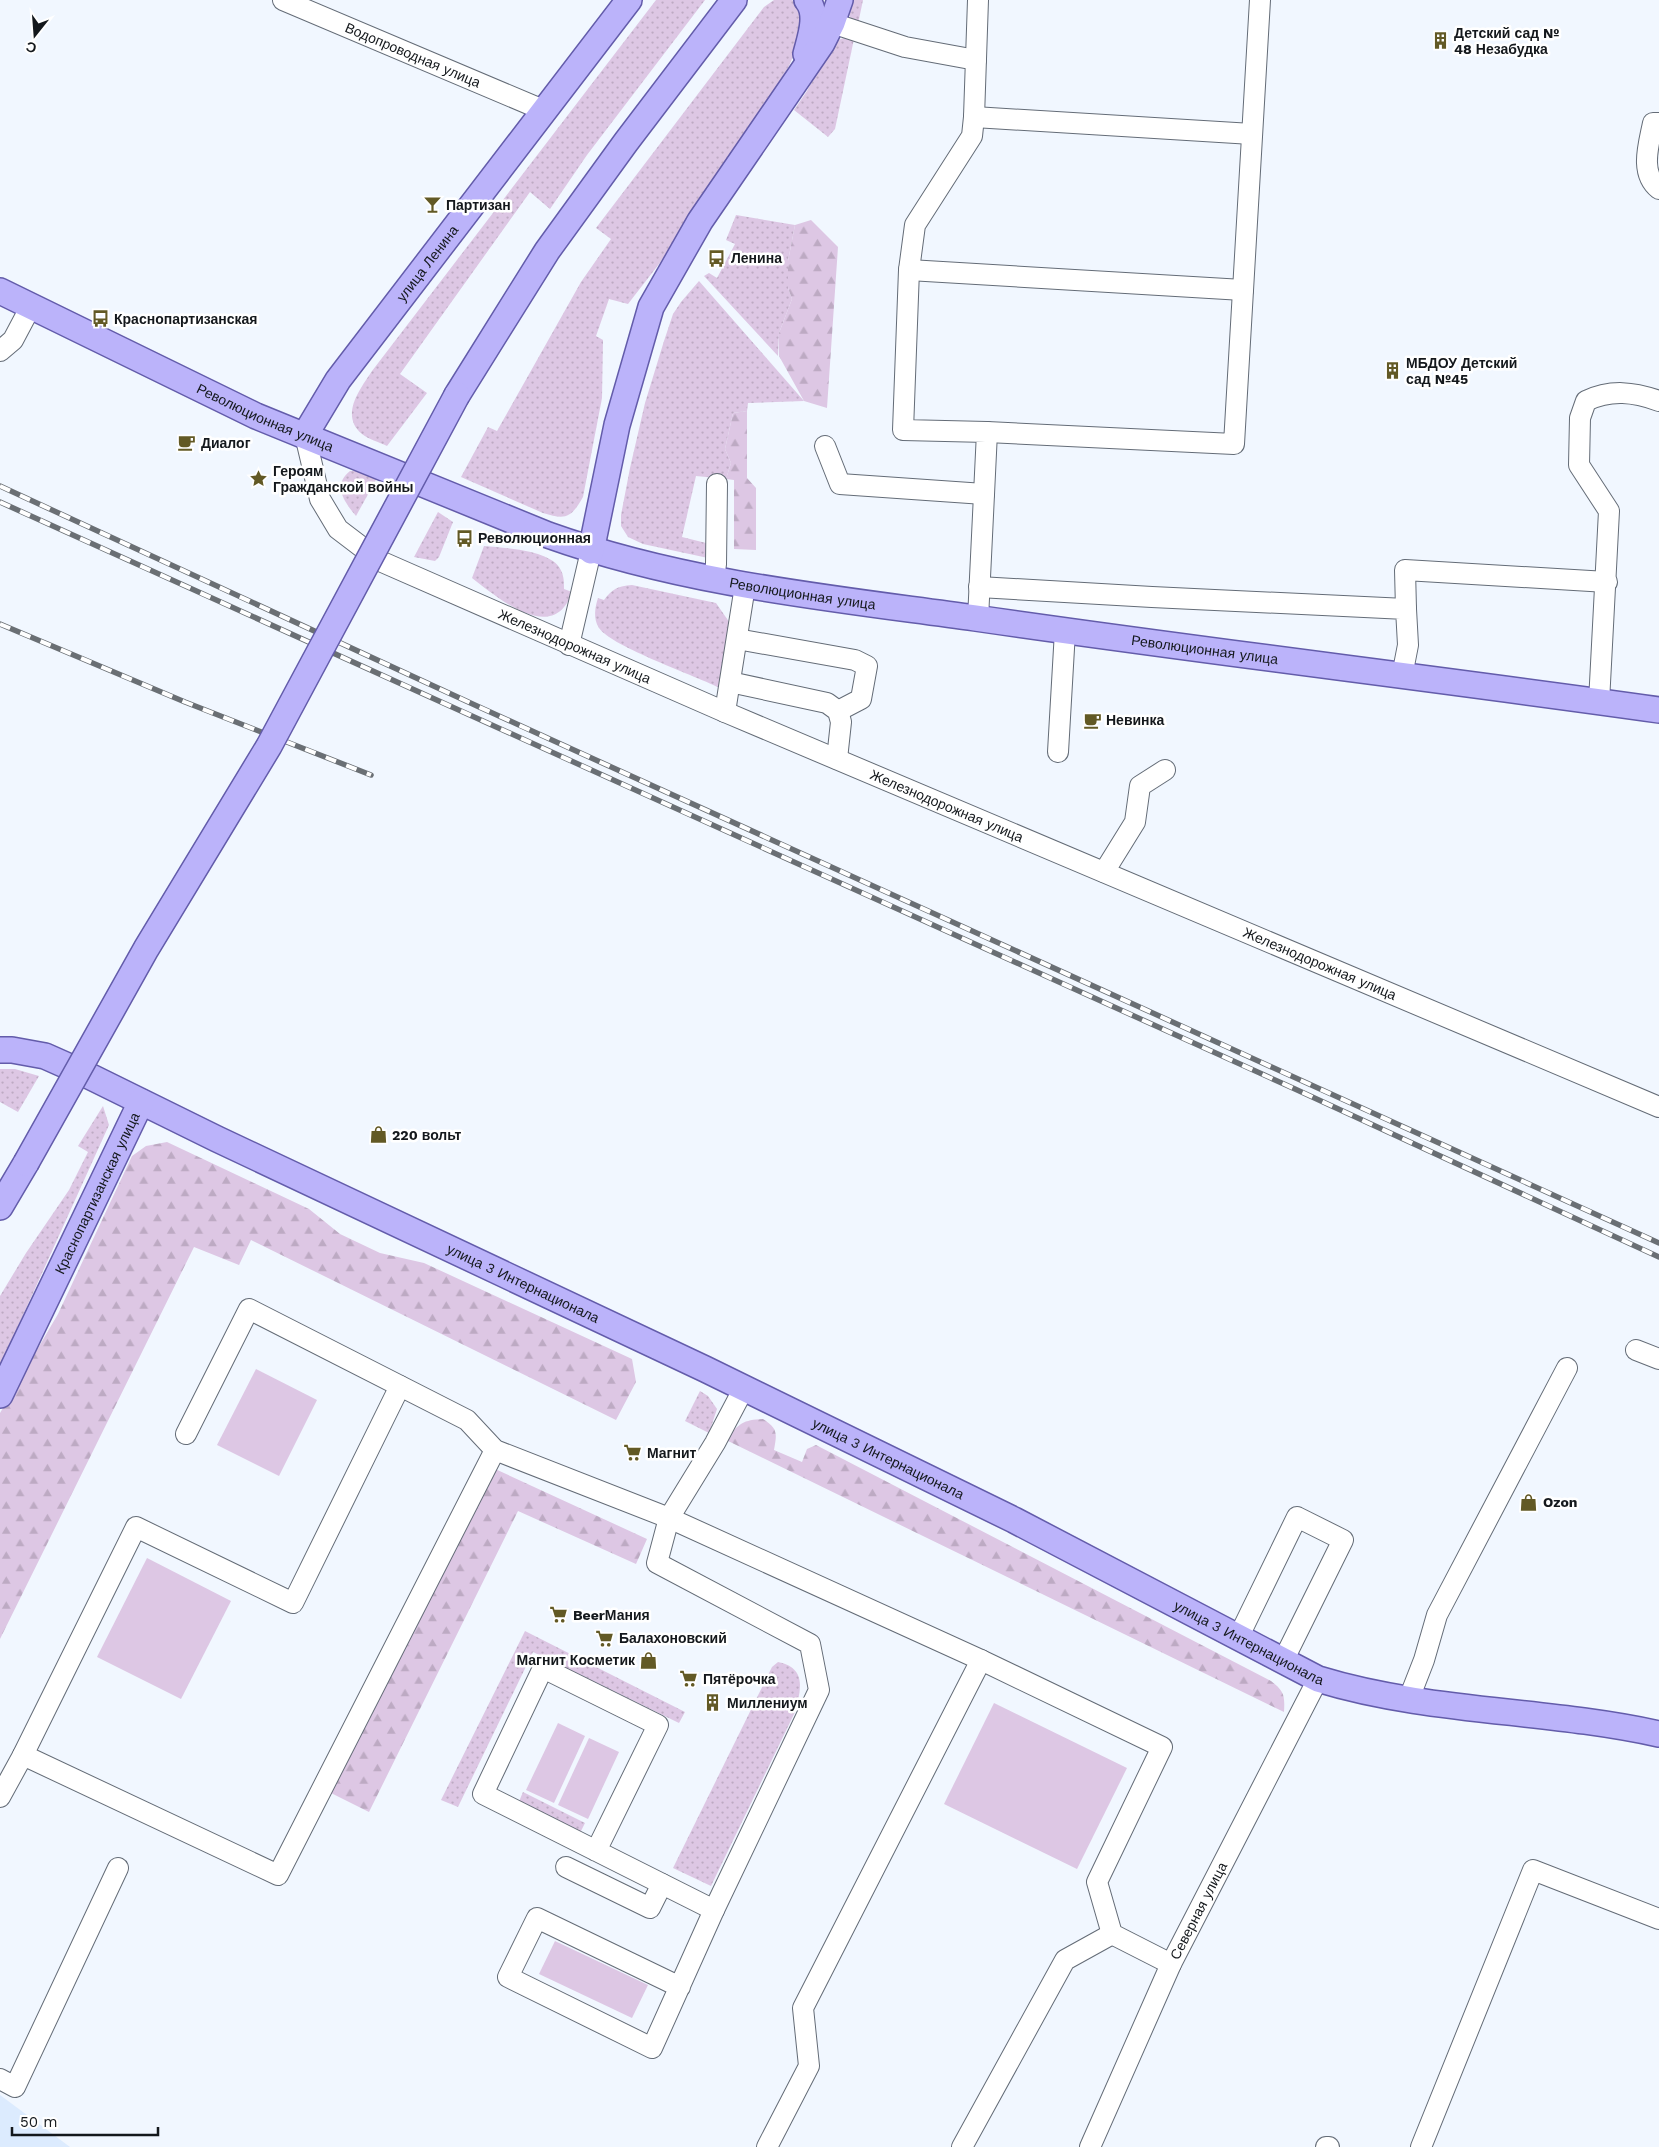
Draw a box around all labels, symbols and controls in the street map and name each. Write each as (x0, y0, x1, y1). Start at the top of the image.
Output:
north arrow (10, 10, 60, 60)
street label: Водопроводная улица (343, 19, 483, 91)
place label: Детский сад № 48 Незабудка (1454, 25, 1559, 57)
building icon: Детский сад № 48 Незабудка (1430, 31, 1450, 51)
text: С (24, 38, 38, 57)
bar icon: Партизан (422, 195, 442, 215)
place label: Партизан (446, 197, 511, 213)
street label: улица Ленина (393, 222, 462, 305)
bus stop icon: Ленина (707, 248, 727, 268)
place label: Ленина (731, 250, 782, 266)
bus stop icon: Краснопартизанская (90, 309, 110, 329)
place label: Краснопартизанская (114, 311, 258, 327)
place label: МБДОУ Детский сад №45 (1406, 355, 1517, 387)
building icon: МБДОУ Детский сад №45 (1382, 361, 1402, 381)
street label: Революционная улица (194, 380, 336, 455)
cafe icon: Диалог (177, 433, 197, 453)
place label: Диалог (201, 435, 251, 451)
place label: Героям Гражданской войны (273, 463, 414, 495)
place icon: Героям Гражданской войны (249, 469, 269, 489)
bus stop icon: Революционная (454, 528, 474, 548)
place label: Революционная (478, 530, 591, 546)
street label: Революционная улица (728, 574, 877, 613)
street label: Железнодорожная улица (496, 606, 653, 687)
street label: Революционная улица (1130, 632, 1279, 667)
cafe icon: Невинка (1082, 710, 1102, 730)
place label: Невинка (1106, 712, 1165, 728)
street label: Железнодорожная улица (868, 766, 1026, 845)
street label: Железнодорожная улица (1241, 924, 1399, 1003)
street label: Краснопартизанская улица (51, 1110, 143, 1277)
shop icon: 220 вольт (368, 1125, 388, 1145)
place label: 220 вольт (392, 1127, 462, 1143)
street label: улица 3 Интернационала (444, 1241, 602, 1326)
street label: улица 3 Интернационала (810, 1415, 967, 1502)
supermarket icon: Магнит (623, 1443, 643, 1463)
place label: Магнит (647, 1445, 697, 1461)
shop icon: Ozon (1519, 1492, 1539, 1512)
place label: Ozon (1543, 1494, 1578, 1510)
street label: улица 3 Интернационала (1171, 1597, 1326, 1688)
supermarket icon: BeerМания (549, 1605, 569, 1625)
place label: BeerМания (573, 1607, 650, 1623)
supermarket icon: Балахоновский (595, 1628, 615, 1648)
place label: Балахоновский (619, 1630, 727, 1646)
shop icon: Магнит Косметик (639, 1650, 659, 1670)
place label: Магнит Косметик (517, 1652, 636, 1668)
supermarket icon: Пятёрочка (679, 1669, 699, 1689)
place label: Пятёрочка (703, 1671, 776, 1687)
building icon: Миллениум (703, 1693, 723, 1713)
place label: Миллениум (727, 1695, 808, 1711)
street label: Северная улица (1167, 1859, 1230, 1962)
scale bar (12, 2104, 159, 2136)
text: 50 m (20, 2113, 57, 2131)

